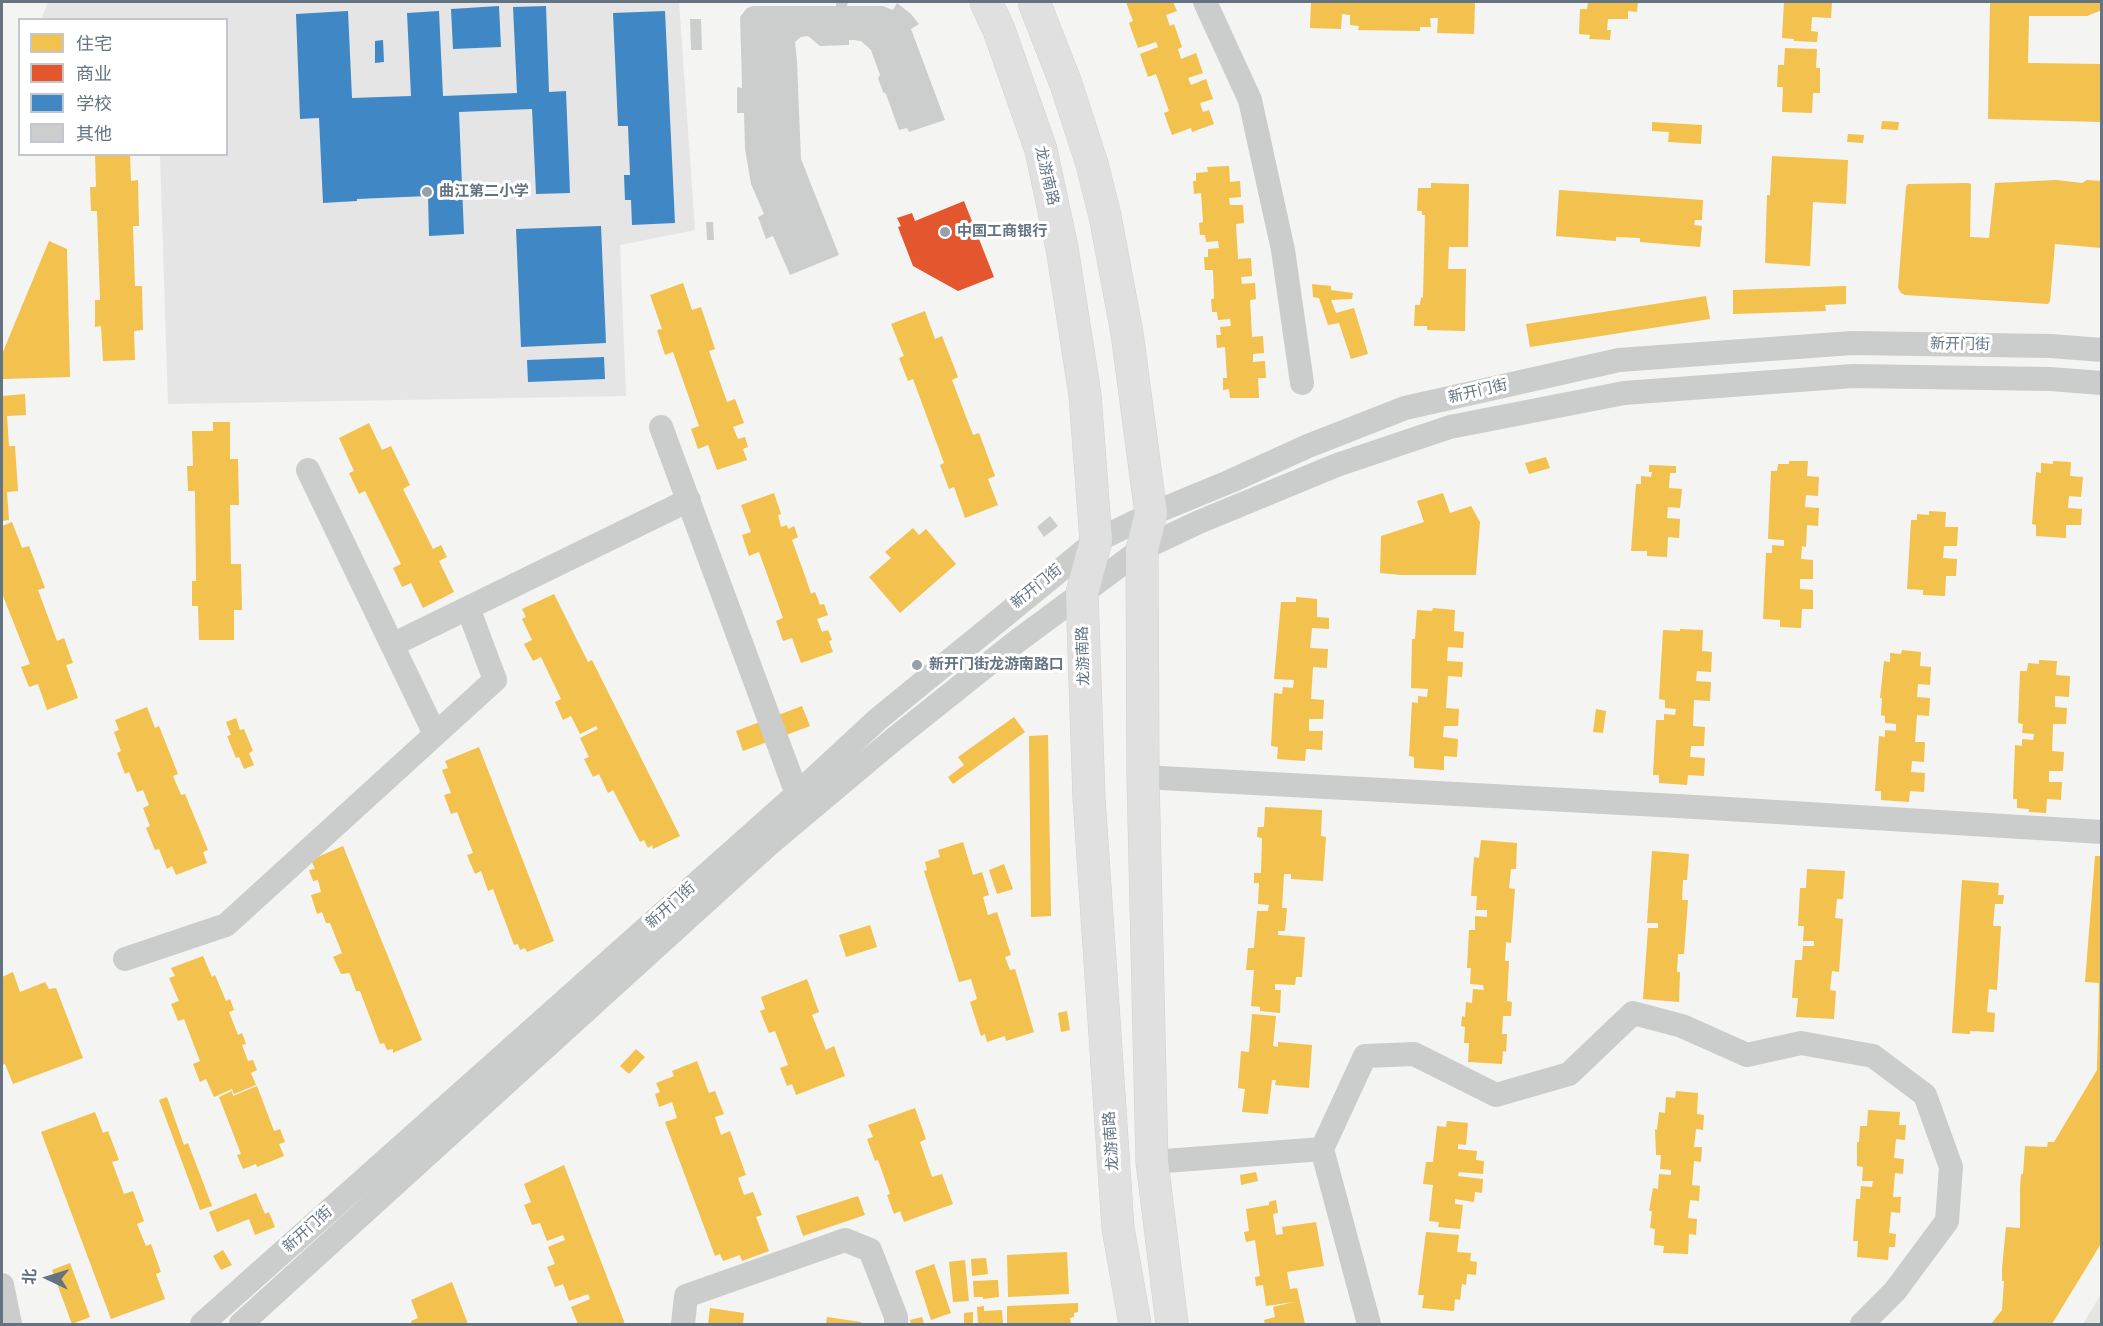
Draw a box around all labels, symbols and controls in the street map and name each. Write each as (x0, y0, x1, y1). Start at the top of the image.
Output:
legend (18, 18, 228, 156)
text: 住宅 (76, 31, 112, 56)
text: 商业 (76, 61, 112, 86)
text: 学校 (76, 91, 112, 116)
text: 其他 (76, 121, 112, 146)
street label: 龙游南路 (1030, 145, 1062, 207)
place label: 曲江第二小学 (439, 183, 529, 201)
marker: 曲江第二小学 (420, 185, 434, 199)
place label: 中国工商银行 (957, 223, 1047, 241)
marker: 中国工商银行 (938, 225, 952, 239)
street label: 新开门街 (1930, 335, 1990, 355)
street label: 新开门街 (1447, 376, 1509, 408)
street label: 新开门街 (1008, 561, 1066, 613)
street label: 龙游南路 (1074, 626, 1094, 686)
place label: 新开门街龙游南路口 (929, 656, 1064, 674)
marker: 新开门街龙游南路口 (910, 658, 924, 672)
street label: 新开门街 (643, 879, 699, 933)
street label: 龙游南路 (1101, 1110, 1123, 1172)
street label: 新开门街 (280, 1203, 336, 1257)
north arrow (18, 1248, 78, 1308)
text: 北 (18, 1268, 42, 1286)

